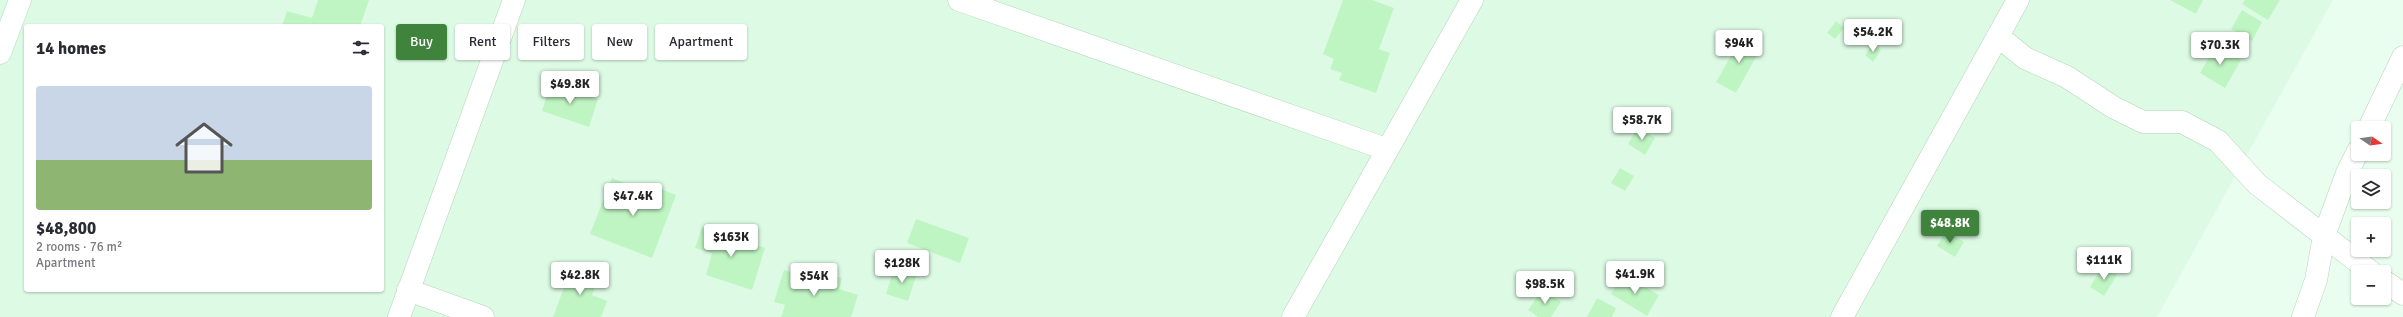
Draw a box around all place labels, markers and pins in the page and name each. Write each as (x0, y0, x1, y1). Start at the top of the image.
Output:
pin: $54.2K (1840, 19, 1906, 53)
pin: $94K (1715, 30, 1763, 64)
pin: $70.3K (2187, 32, 2253, 66)
pin: $49.8K (537, 71, 603, 105)
pin: $58.7K (1609, 107, 1675, 141)
pin: $47.4K (600, 183, 666, 217)
pin: $48.8K (1917, 210, 1983, 244)
pin: $163K (703, 224, 759, 258)
pin: $111K (2076, 247, 2132, 281)
pin: $128K (874, 250, 930, 284)
pin: $41.9K (1602, 261, 1668, 295)
pin: $42.8K (547, 262, 613, 296)
pin: $54K (790, 263, 838, 297)
pin: $98.5K (1512, 271, 1578, 305)

